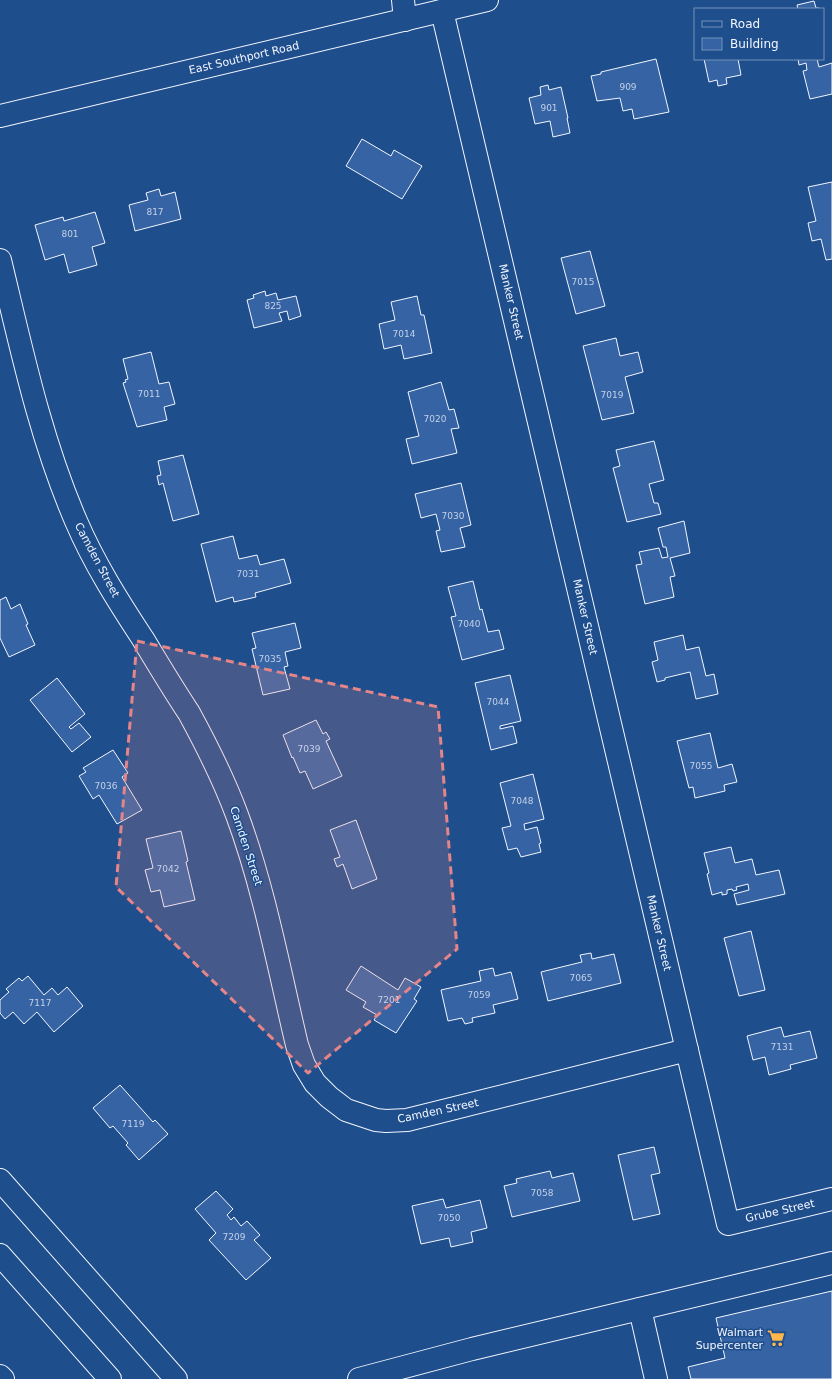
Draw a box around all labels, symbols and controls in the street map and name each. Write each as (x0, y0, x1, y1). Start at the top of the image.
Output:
legend (694, 8, 824, 60)
text: Road (730, 17, 760, 31)
text: Building (730, 37, 779, 51)
street label: East Southport Road (188, 39, 300, 77)
house number: 909 (619, 82, 637, 92)
house number: 901 (540, 103, 558, 113)
house number: 817 (146, 207, 164, 217)
house number: 801 (61, 229, 79, 239)
street label: Manker Street (496, 263, 526, 342)
house number: 7015 (572, 277, 594, 287)
house number: 825 (264, 301, 282, 311)
house number: 7014 (393, 329, 416, 339)
house number: 7011 (138, 389, 160, 399)
house number: 7019 (601, 390, 624, 400)
house number: 7020 (424, 414, 447, 424)
house number: 7030 (442, 511, 465, 521)
street label: Camden Street (72, 520, 122, 600)
house number: 7031 (237, 569, 259, 579)
street label: Manker Street (570, 578, 600, 657)
house number: 7040 (458, 619, 481, 629)
house number: 7035 (259, 654, 281, 664)
house number: 7044 (487, 697, 510, 707)
house number: 7039 (298, 744, 321, 754)
house number: 7055 (690, 761, 712, 771)
house number: 7036 (95, 781, 118, 791)
house number: 7048 (511, 796, 534, 806)
street label: Camden Street (227, 805, 265, 888)
house number: 7042 (157, 864, 179, 874)
street label: Manker Street (644, 894, 674, 973)
house number: 7065 (570, 973, 592, 983)
house number: 7059 (468, 990, 491, 1000)
house number: 7201 (378, 995, 400, 1005)
house number: 7117 (29, 998, 51, 1008)
house number: 7131 (771, 1042, 793, 1052)
street label: Camden Street (396, 1096, 481, 1126)
house number: 7119 (122, 1119, 145, 1129)
house number: 7058 (531, 1188, 554, 1198)
street label: Grube Street (744, 1197, 817, 1225)
house number: 7050 (438, 1213, 461, 1223)
house number: 7209 (223, 1232, 246, 1242)
place label: Walmart Supercenter (696, 1326, 764, 1352)
supermarket icon: Walmart Supercenter (766, 1328, 786, 1348)

